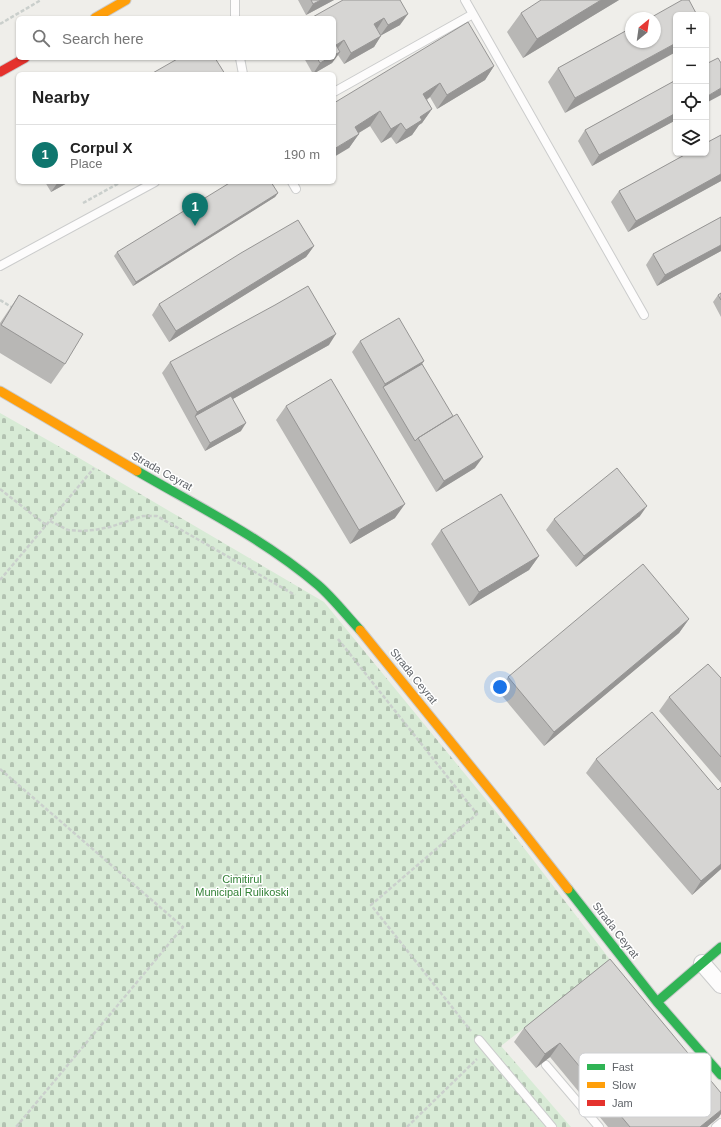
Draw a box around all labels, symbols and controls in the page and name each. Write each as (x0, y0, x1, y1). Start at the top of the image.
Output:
north arrow (625, 12, 661, 48)
map controls (673, 12, 709, 156)
button: + (673, 12, 709, 48)
search box (16, 16, 336, 60)
icon: search (30, 27, 52, 49)
text: Search here (62, 30, 144, 47)
button: − (673, 48, 709, 84)
button: locate (673, 84, 709, 120)
text: Nearby (32, 88, 90, 107)
button: layers (673, 120, 709, 156)
text: Corpul X (70, 139, 133, 156)
text: 1 (41, 147, 49, 162)
text: 190 m (284, 147, 320, 162)
text: Place (70, 156, 103, 171)
pin: 1 (182, 193, 208, 226)
street label: Strada Ceyrat (129, 449, 195, 493)
street label: Strada Ceyrat (388, 646, 440, 706)
your location (490, 677, 510, 697)
park label: Cimitirul Municipal Rulikoski (195, 873, 289, 898)
street label: Strada Ceyrat (590, 900, 642, 960)
legend (579, 1053, 711, 1117)
text: Fast (612, 1061, 633, 1073)
text: Slow (612, 1079, 636, 1091)
text: Jam (612, 1097, 633, 1109)

